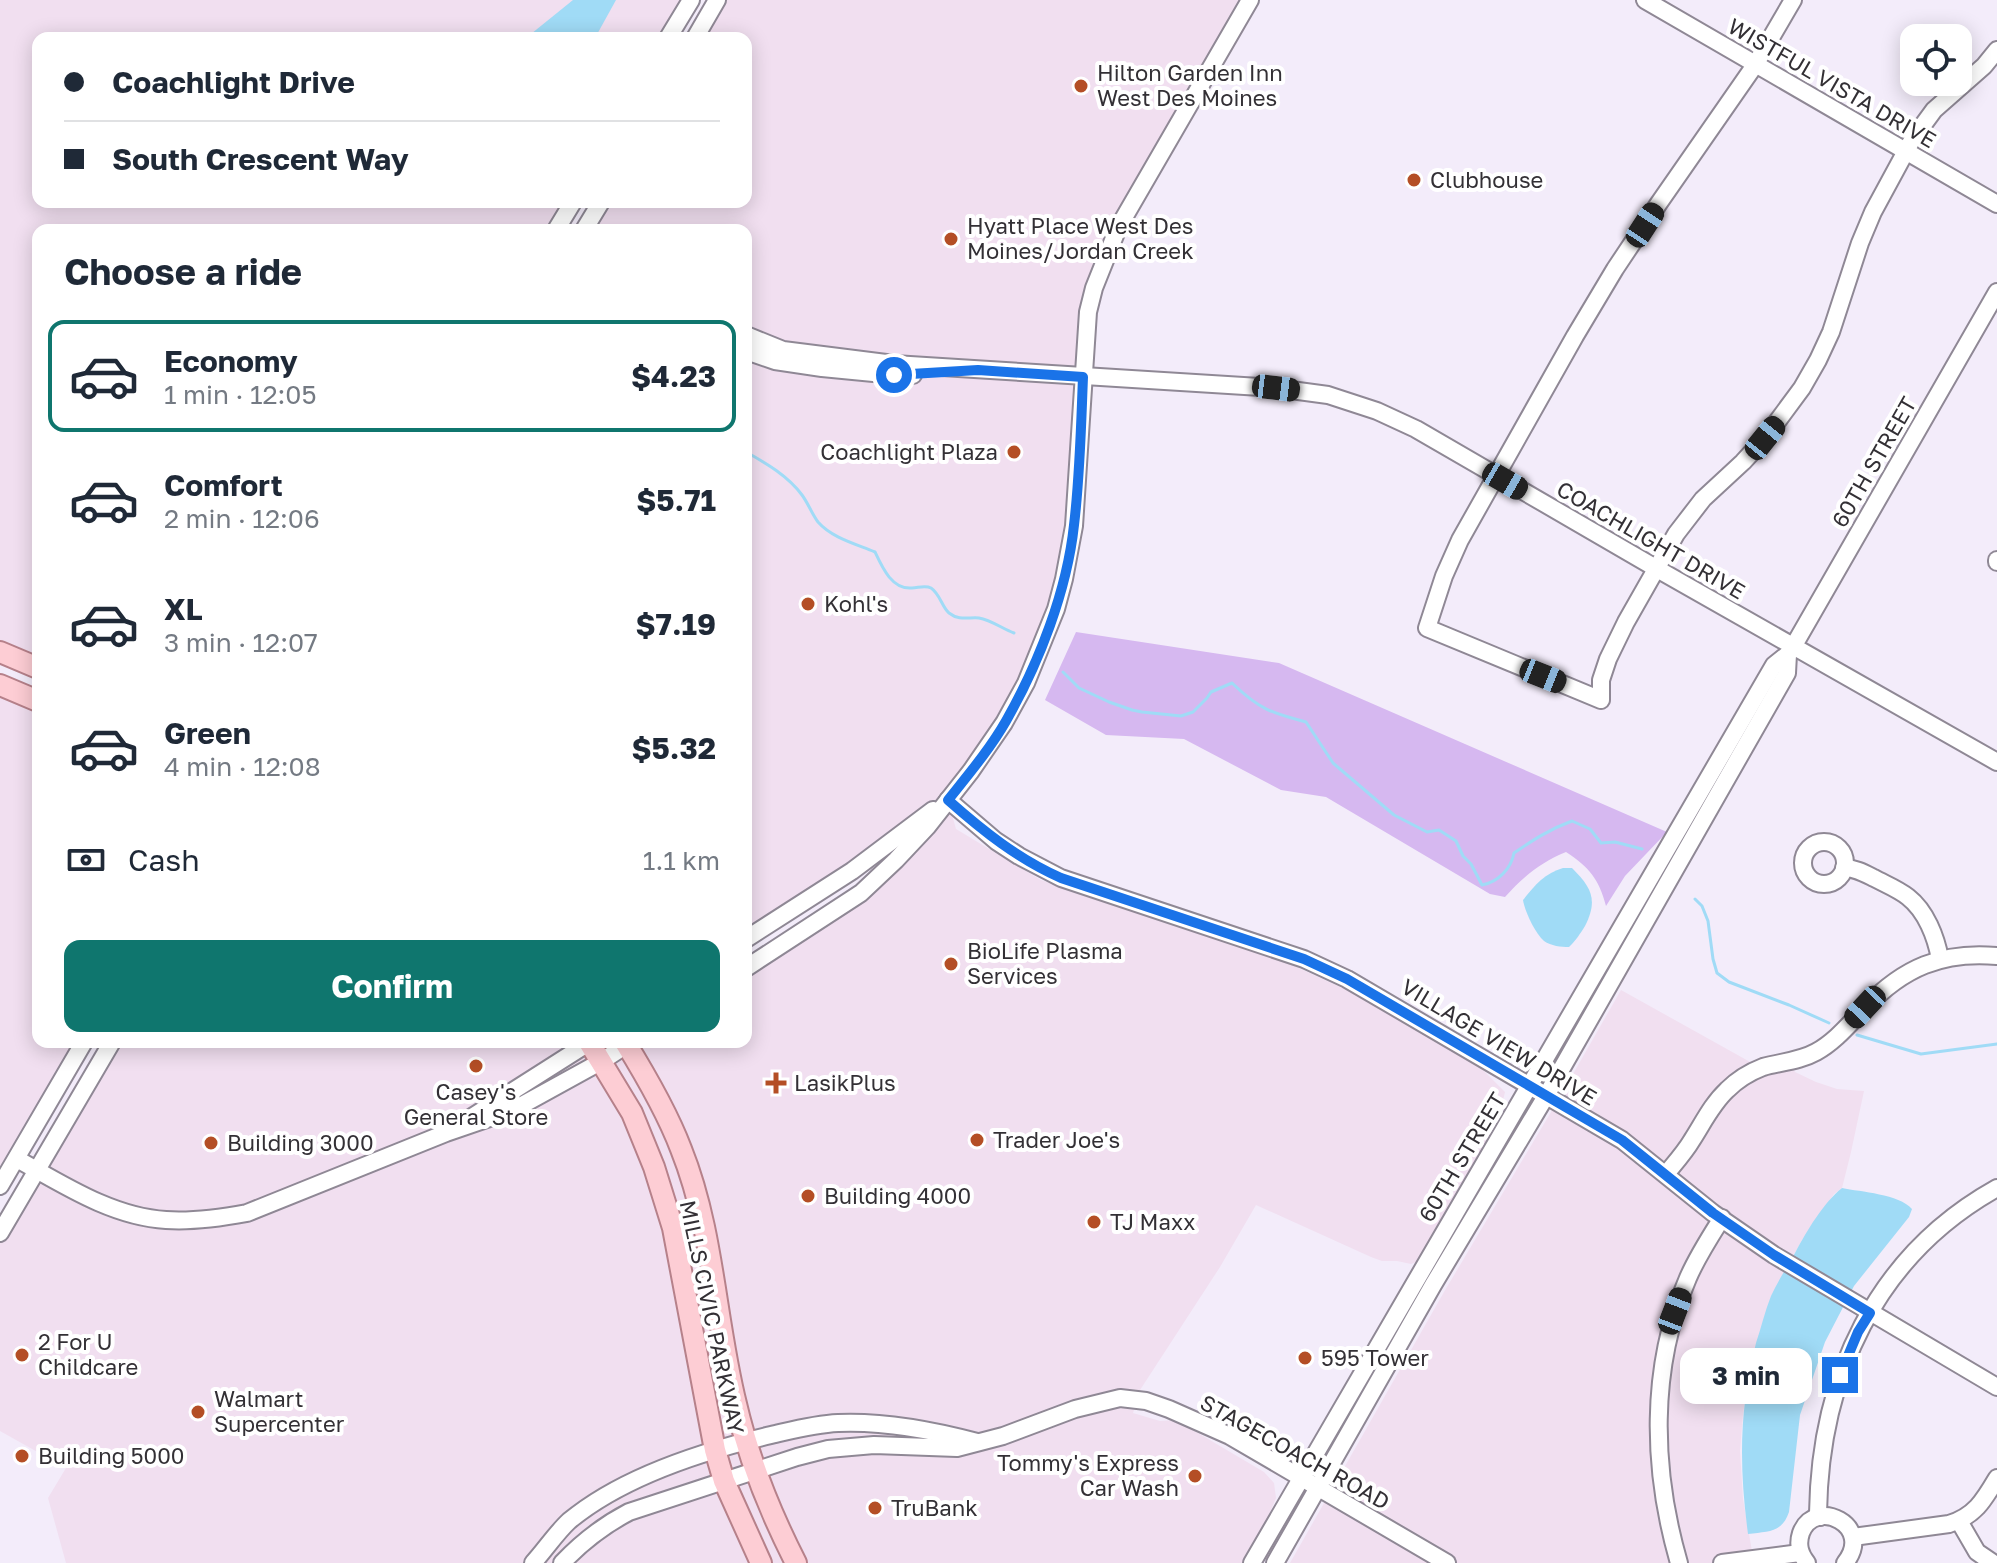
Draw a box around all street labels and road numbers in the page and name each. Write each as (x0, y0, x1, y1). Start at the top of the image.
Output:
street label: WISTFUL VISTA DRIVE (1723, 12, 1941, 153)
street label: 60TH STREET (1825, 391, 1922, 532)
street label: COACHLIGHT DRIVE (1552, 475, 1750, 605)
street label: VILLAGE VIEW DRIVE (1397, 973, 1602, 1111)
street label: 60TH STREET (1412, 1087, 1511, 1226)
street label: MILLS CIVIC PARKWAY (675, 1198, 750, 1436)
street label: STAGECOACH ROAD (1196, 1388, 1395, 1515)

